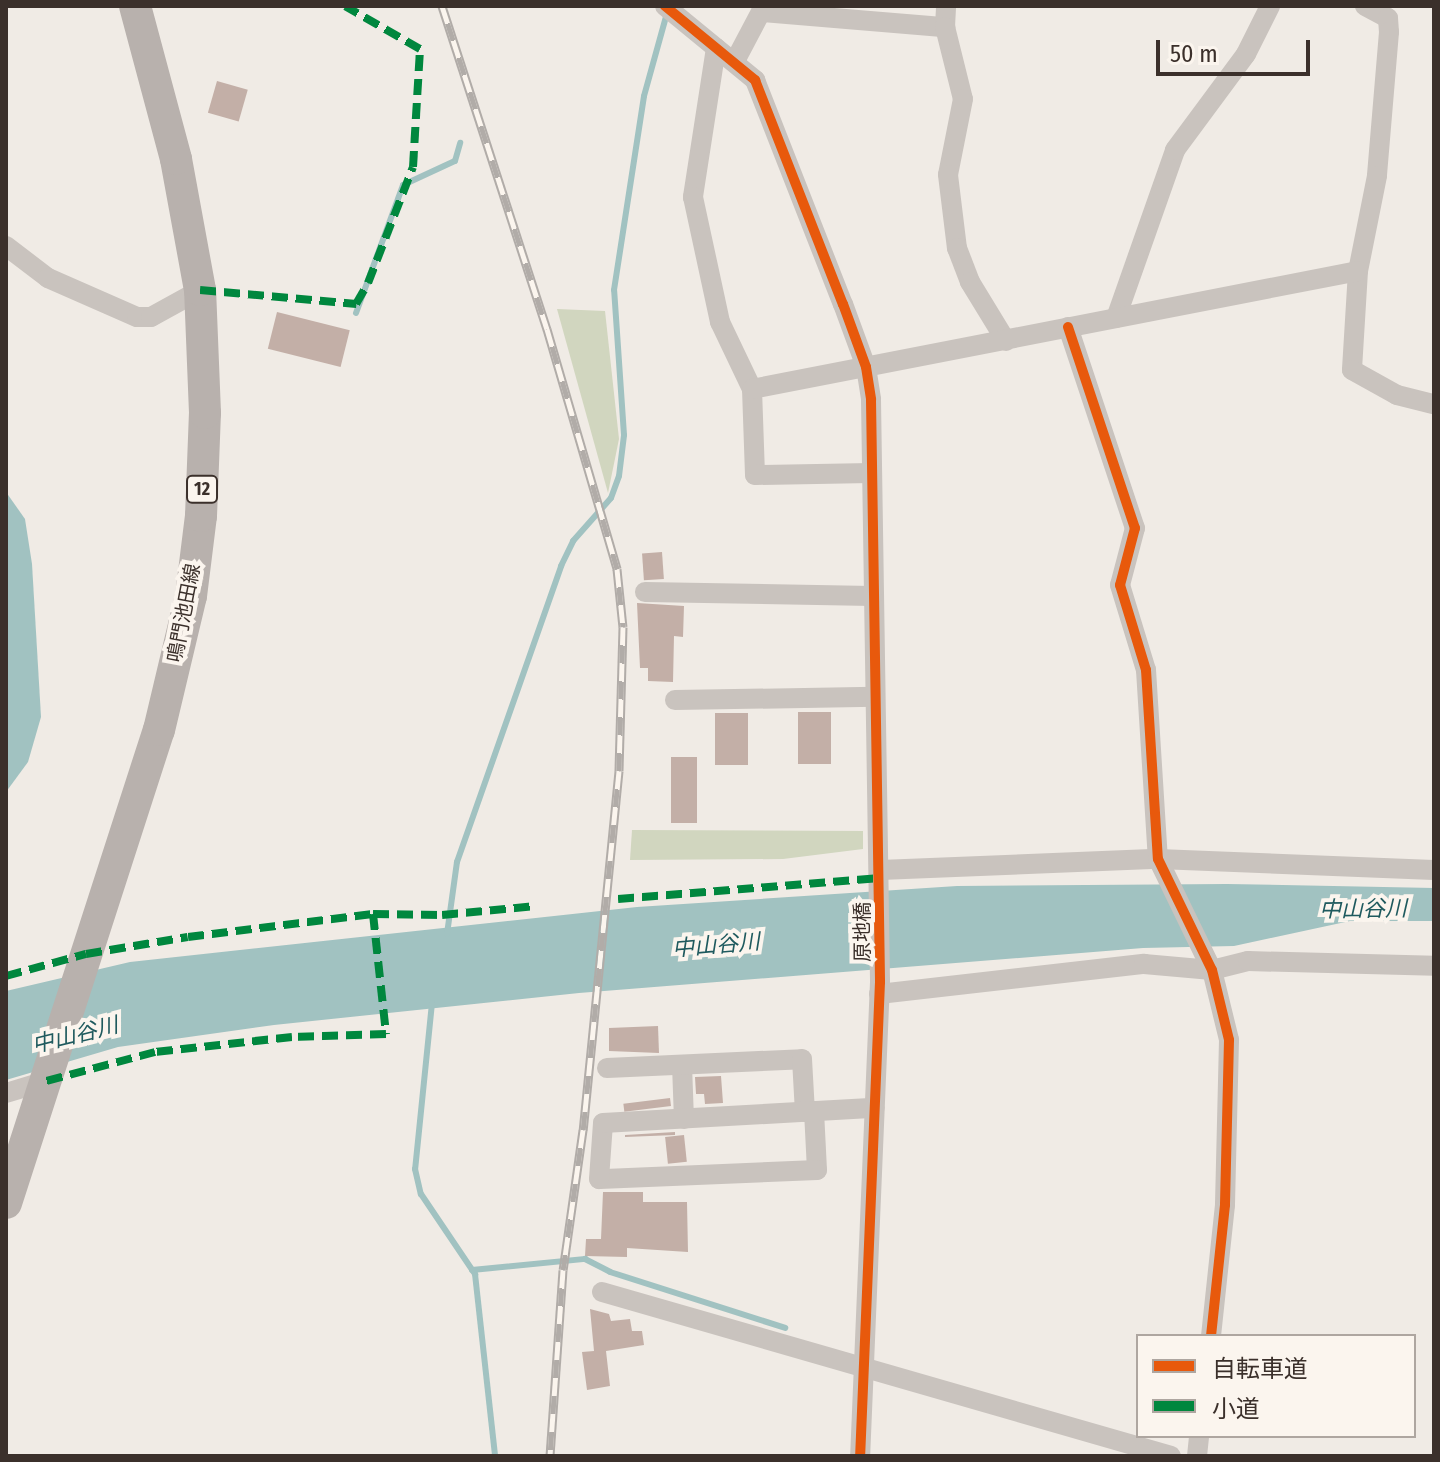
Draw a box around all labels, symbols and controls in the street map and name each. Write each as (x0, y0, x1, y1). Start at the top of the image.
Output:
scale bar (1160, 24, 1314, 74)
text: 50 m (1170, 40, 1218, 68)
road number: 12 (186, 475, 218, 503)
street label: 鳴門池田線 (163, 562, 205, 664)
water label: 中山谷川 (1319, 895, 1407, 923)
street label: 原地橋 (850, 902, 874, 962)
water label: 中山谷川 (671, 928, 761, 962)
water label: 中山谷川 (29, 1012, 121, 1058)
legend (1136, 1334, 1416, 1438)
text: 自転車道 (1212, 1355, 1308, 1383)
text: 小道 (1212, 1395, 1260, 1423)

